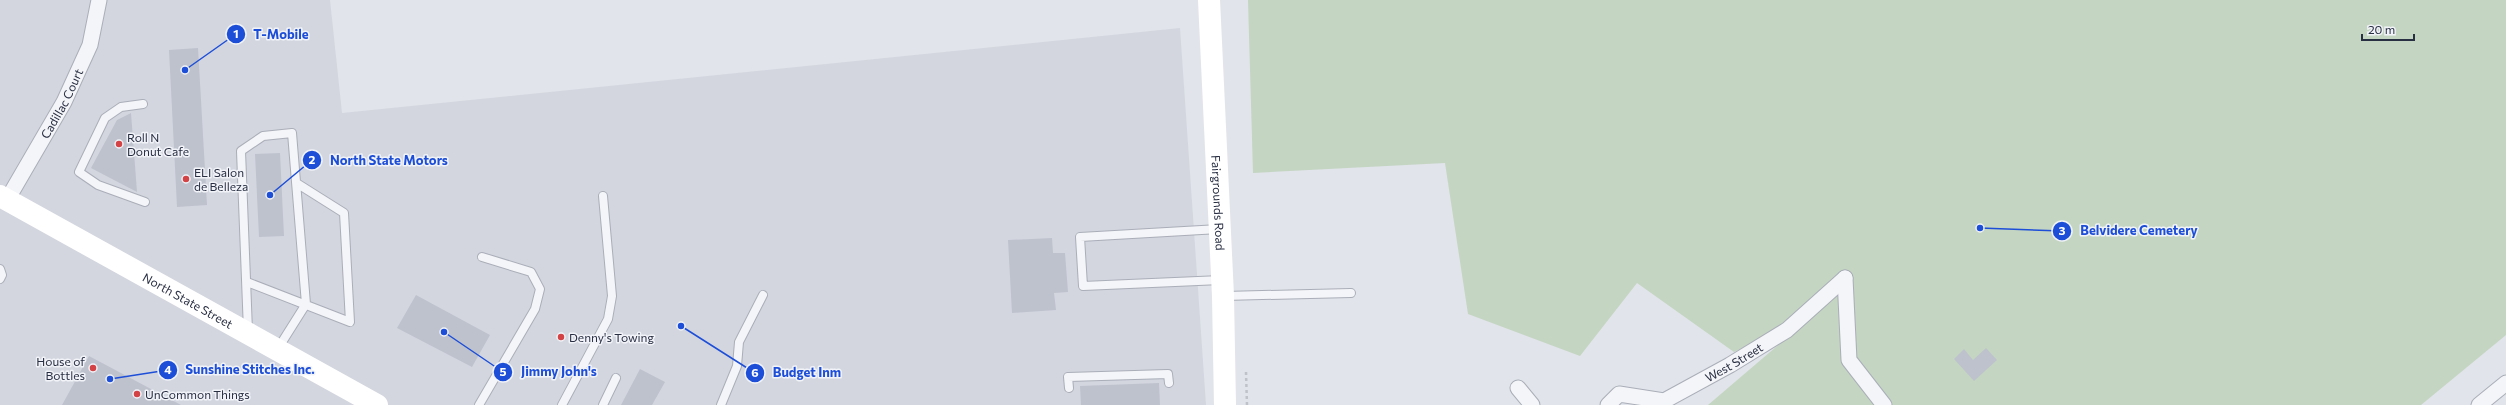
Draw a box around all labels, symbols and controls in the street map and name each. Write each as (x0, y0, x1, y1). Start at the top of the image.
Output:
scale bar (2362, 16, 2414, 42)
callout: T-Mobile (226, 22, 317, 47)
text: 20 m (2368, 22, 2395, 36)
text: 1 (233, 26, 239, 40)
text: T-Mobile (253, 26, 309, 42)
street label: Cadillac Court (37, 66, 85, 141)
place label: Roll N Donut Cafe (127, 130, 189, 158)
marker: Roll N Donut Cafe (114, 139, 124, 149)
callout: North State Motors (302, 148, 455, 173)
text: 2 (309, 152, 316, 166)
text: North State Motors (330, 152, 448, 168)
street label: Fairgrounds Road (1209, 155, 1228, 251)
place label: ELI Salon de Belleza (194, 165, 248, 193)
marker: ELI Salon de Belleza (181, 174, 191, 184)
callout: Belvidere Cemetery (2052, 218, 2205, 243)
text: Belvidere Cemetery (2080, 222, 2198, 238)
text: 3 (2059, 223, 2066, 237)
street label: North State Street (141, 270, 236, 331)
place label: Denny's Towing (569, 330, 654, 344)
marker: Denny's Towing (556, 332, 566, 342)
street label: West Street (1703, 340, 1765, 384)
place label: House of Bottles (36, 354, 85, 382)
callout: Sunshine Stitches Inc. (158, 357, 323, 382)
callout: Jimmy John's (493, 359, 605, 384)
callout: Budget Inm (745, 360, 850, 385)
text: Sunshine Stitches Inc. (185, 361, 315, 377)
text: 4 (164, 362, 172, 376)
marker: House of Bottles (88, 363, 98, 373)
text: Jimmy John's (521, 363, 597, 379)
text: 5 (500, 364, 507, 378)
text: Budget Inm (773, 364, 841, 380)
text: 6 (751, 365, 759, 379)
place label: UnCommon Things (145, 387, 250, 401)
marker: UnCommon Things (132, 389, 142, 399)

